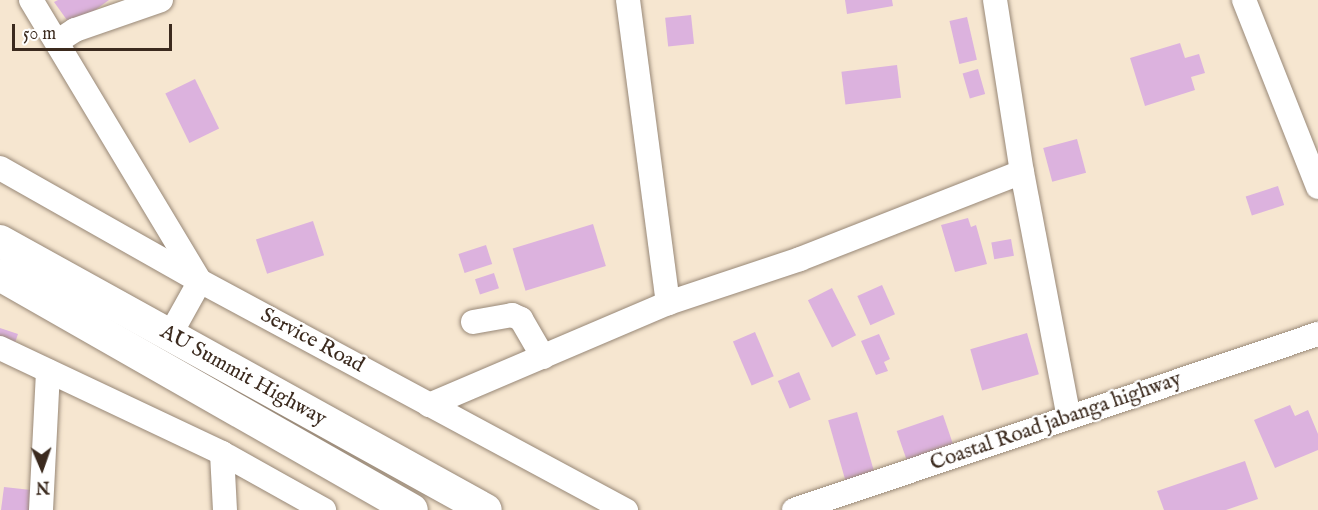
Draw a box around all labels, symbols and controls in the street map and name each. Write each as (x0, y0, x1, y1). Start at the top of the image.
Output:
scale bar (15, 12, 176, 50)
text: 50 m (23, 23, 56, 46)
street label: Service Road (256, 303, 368, 379)
street label: AU Summit Highway (156, 320, 330, 432)
street label: Coastal Road jabanga highway (927, 367, 1185, 477)
north arrow (12, 438, 72, 498)
text: N (35, 476, 50, 496)

